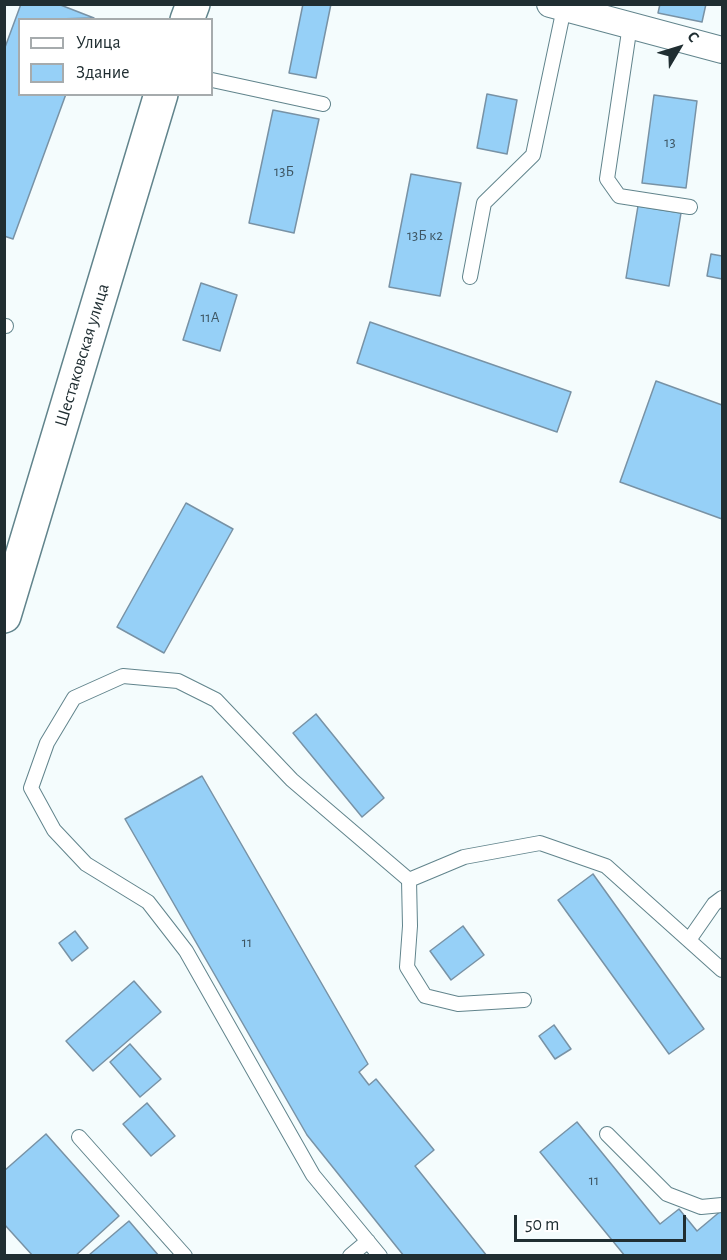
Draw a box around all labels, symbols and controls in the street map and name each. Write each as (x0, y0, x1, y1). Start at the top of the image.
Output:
legend (18, 18, 213, 96)
north arrow (649, 18, 709, 78)
text: С (684, 28, 702, 45)
text: Улица (76, 34, 121, 52)
text: Здание (76, 64, 130, 82)
house number: 13 (664, 133, 676, 151)
house number: 13Б (274, 162, 294, 180)
house number: 13Б к2 (407, 226, 443, 244)
street label: Шестаковская улица (50, 281, 114, 429)
house number: 11А (200, 308, 220, 326)
house number: 11 (242, 933, 252, 951)
house number: 11 (589, 1171, 599, 1189)
scale bar (517, 1203, 690, 1241)
text: 50 m (525, 1216, 559, 1234)

